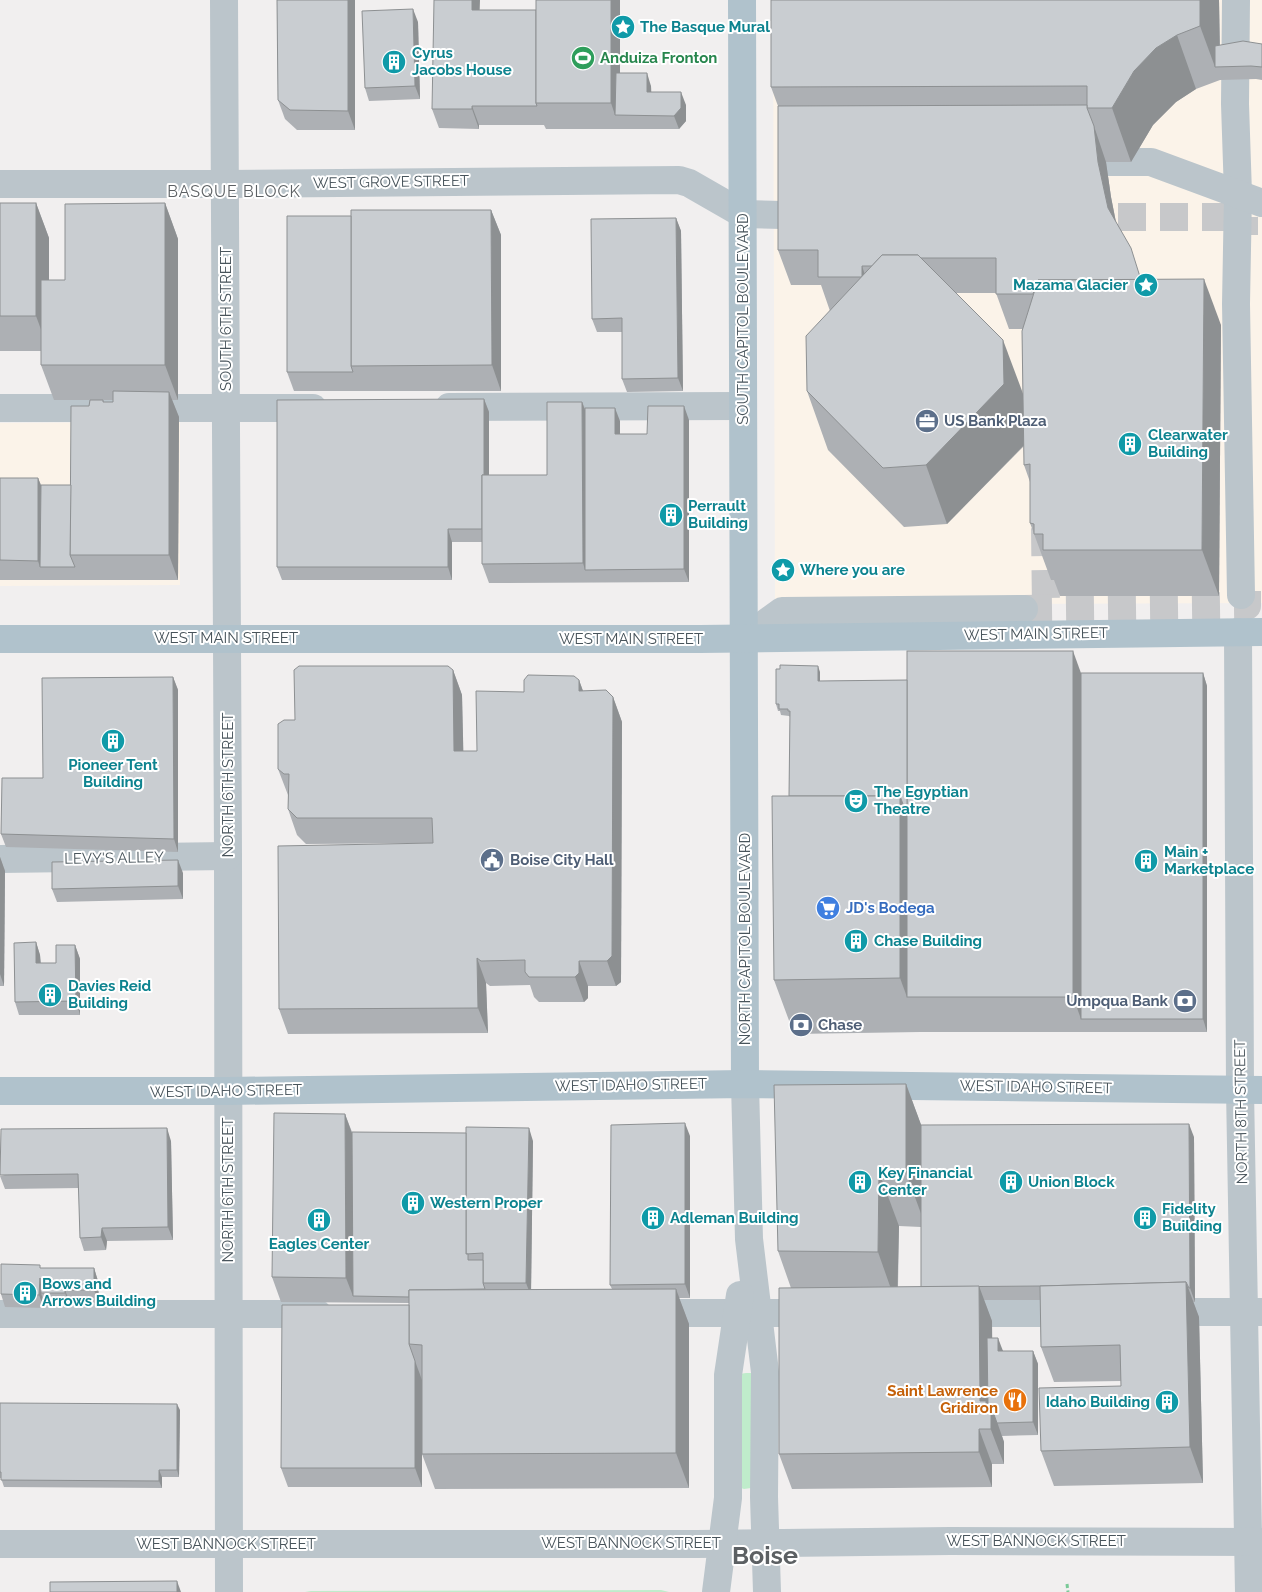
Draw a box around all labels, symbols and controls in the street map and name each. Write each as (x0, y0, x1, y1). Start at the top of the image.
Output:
place icon: The Basque Mural (610, 14, 636, 40)
place label: The Basque Mural (640, 18, 770, 36)
place label: Cyrus Jacobs House (412, 44, 512, 79)
sports icon: Anduiza Fronton (570, 45, 596, 71)
building icon: Cyrus Jacobs House (381, 49, 407, 75)
place label: Anduiza Fronton (600, 49, 717, 67)
street label: WEST GROVE STREET (313, 172, 469, 192)
district label: BASQUE BLOCK (167, 182, 301, 201)
street label: SOUTH CAPITOL BOULEVARD (734, 213, 752, 425)
street label: SOUTH 6TH STREET (217, 247, 235, 391)
place icon: Mazama Glacier (1133, 272, 1159, 298)
place label: Mazama Glacier (1013, 276, 1128, 294)
office icon: US Bank Plaza (914, 408, 940, 434)
place label: US Bank Plaza (944, 412, 1047, 430)
place label: Clearwater Building (1148, 426, 1228, 461)
building icon: Clearwater Building (1117, 431, 1143, 457)
place label: Perrault Building (688, 497, 748, 532)
building icon: Perrault Building (658, 502, 684, 528)
place icon: Where you are (770, 557, 796, 583)
place label: Where you are (800, 561, 905, 579)
street label: WEST MAIN STREET (964, 624, 1108, 644)
street label: WEST MAIN STREET (154, 629, 298, 647)
street label: WEST MAIN STREET (559, 630, 703, 648)
street label: NORTH 6TH STREET (219, 712, 237, 858)
building icon: Pioneer Tent Building (100, 728, 126, 754)
place label: Pioneer Tent Building (68, 756, 158, 791)
place label: The Egyptian Theatre (874, 783, 968, 818)
theatre icon: The Egyptian Theatre (843, 788, 869, 814)
street label: NORTH CAPITOL BOULEVARD (736, 832, 754, 1045)
place label: Main + Marketplace (1164, 843, 1254, 878)
public building icon: Boise City Hall (479, 847, 505, 873)
street label: LEVY'S ALLEY (64, 848, 164, 868)
building icon: Main + Marketplace (1133, 848, 1159, 874)
place label: Boise City Hall (510, 851, 614, 869)
supermarket icon: JD's Bodega (815, 895, 841, 921)
place label: JD's Bodega (846, 899, 935, 917)
building icon: Chase Building (843, 928, 869, 954)
place label: Chase Building (874, 932, 982, 950)
place label: Davies Reid Building (68, 977, 152, 1012)
building icon: Davies Reid Building (37, 982, 63, 1008)
bank icon: Umpqua Bank (1172, 988, 1198, 1014)
place label: Umpqua Bank (1066, 992, 1169, 1010)
bank icon: Chase (788, 1012, 814, 1038)
place label: Chase (818, 1016, 862, 1034)
street label: NORTH 8TH STREET (1231, 1039, 1251, 1185)
street label: WEST IDAHO STREET (555, 1075, 707, 1095)
street label: WEST IDAHO STREET (960, 1077, 1112, 1097)
street label: WEST IDAHO STREET (150, 1081, 302, 1101)
street label: NORTH 6TH STREET (219, 1117, 237, 1263)
place label: Key Financial Center (878, 1164, 973, 1199)
building icon: Key Financial Center (847, 1169, 873, 1195)
building icon: Union Block (998, 1169, 1024, 1195)
place label: Union Block (1028, 1173, 1115, 1191)
building icon: Western Proper (400, 1190, 426, 1216)
place label: Western Proper (430, 1194, 543, 1212)
place label: Fidelity Building (1162, 1200, 1222, 1235)
building icon: Adleman Building (640, 1205, 666, 1231)
building icon: Fidelity Building (1132, 1205, 1158, 1231)
building icon: Eagles Center (306, 1207, 332, 1233)
place label: Adleman Building (670, 1209, 799, 1227)
place label: Eagles Center (269, 1235, 369, 1253)
place label: Bows and Arrows Building (42, 1275, 156, 1310)
building icon: Bows and Arrows Building (12, 1280, 38, 1306)
place label: Saint Lawrence Gridiron (887, 1382, 998, 1417)
restaurant icon: Saint Lawrence Gridiron (1002, 1387, 1028, 1413)
building icon: Idaho Building (1154, 1389, 1180, 1415)
place label: Idaho Building (1046, 1393, 1150, 1411)
street label: WEST BANNOCK STREET (946, 1532, 1126, 1550)
street label: WEST BANNOCK STREET (541, 1534, 721, 1552)
street label: WEST BANNOCK STREET (136, 1535, 316, 1553)
district label: Boise (732, 1540, 798, 1570)

